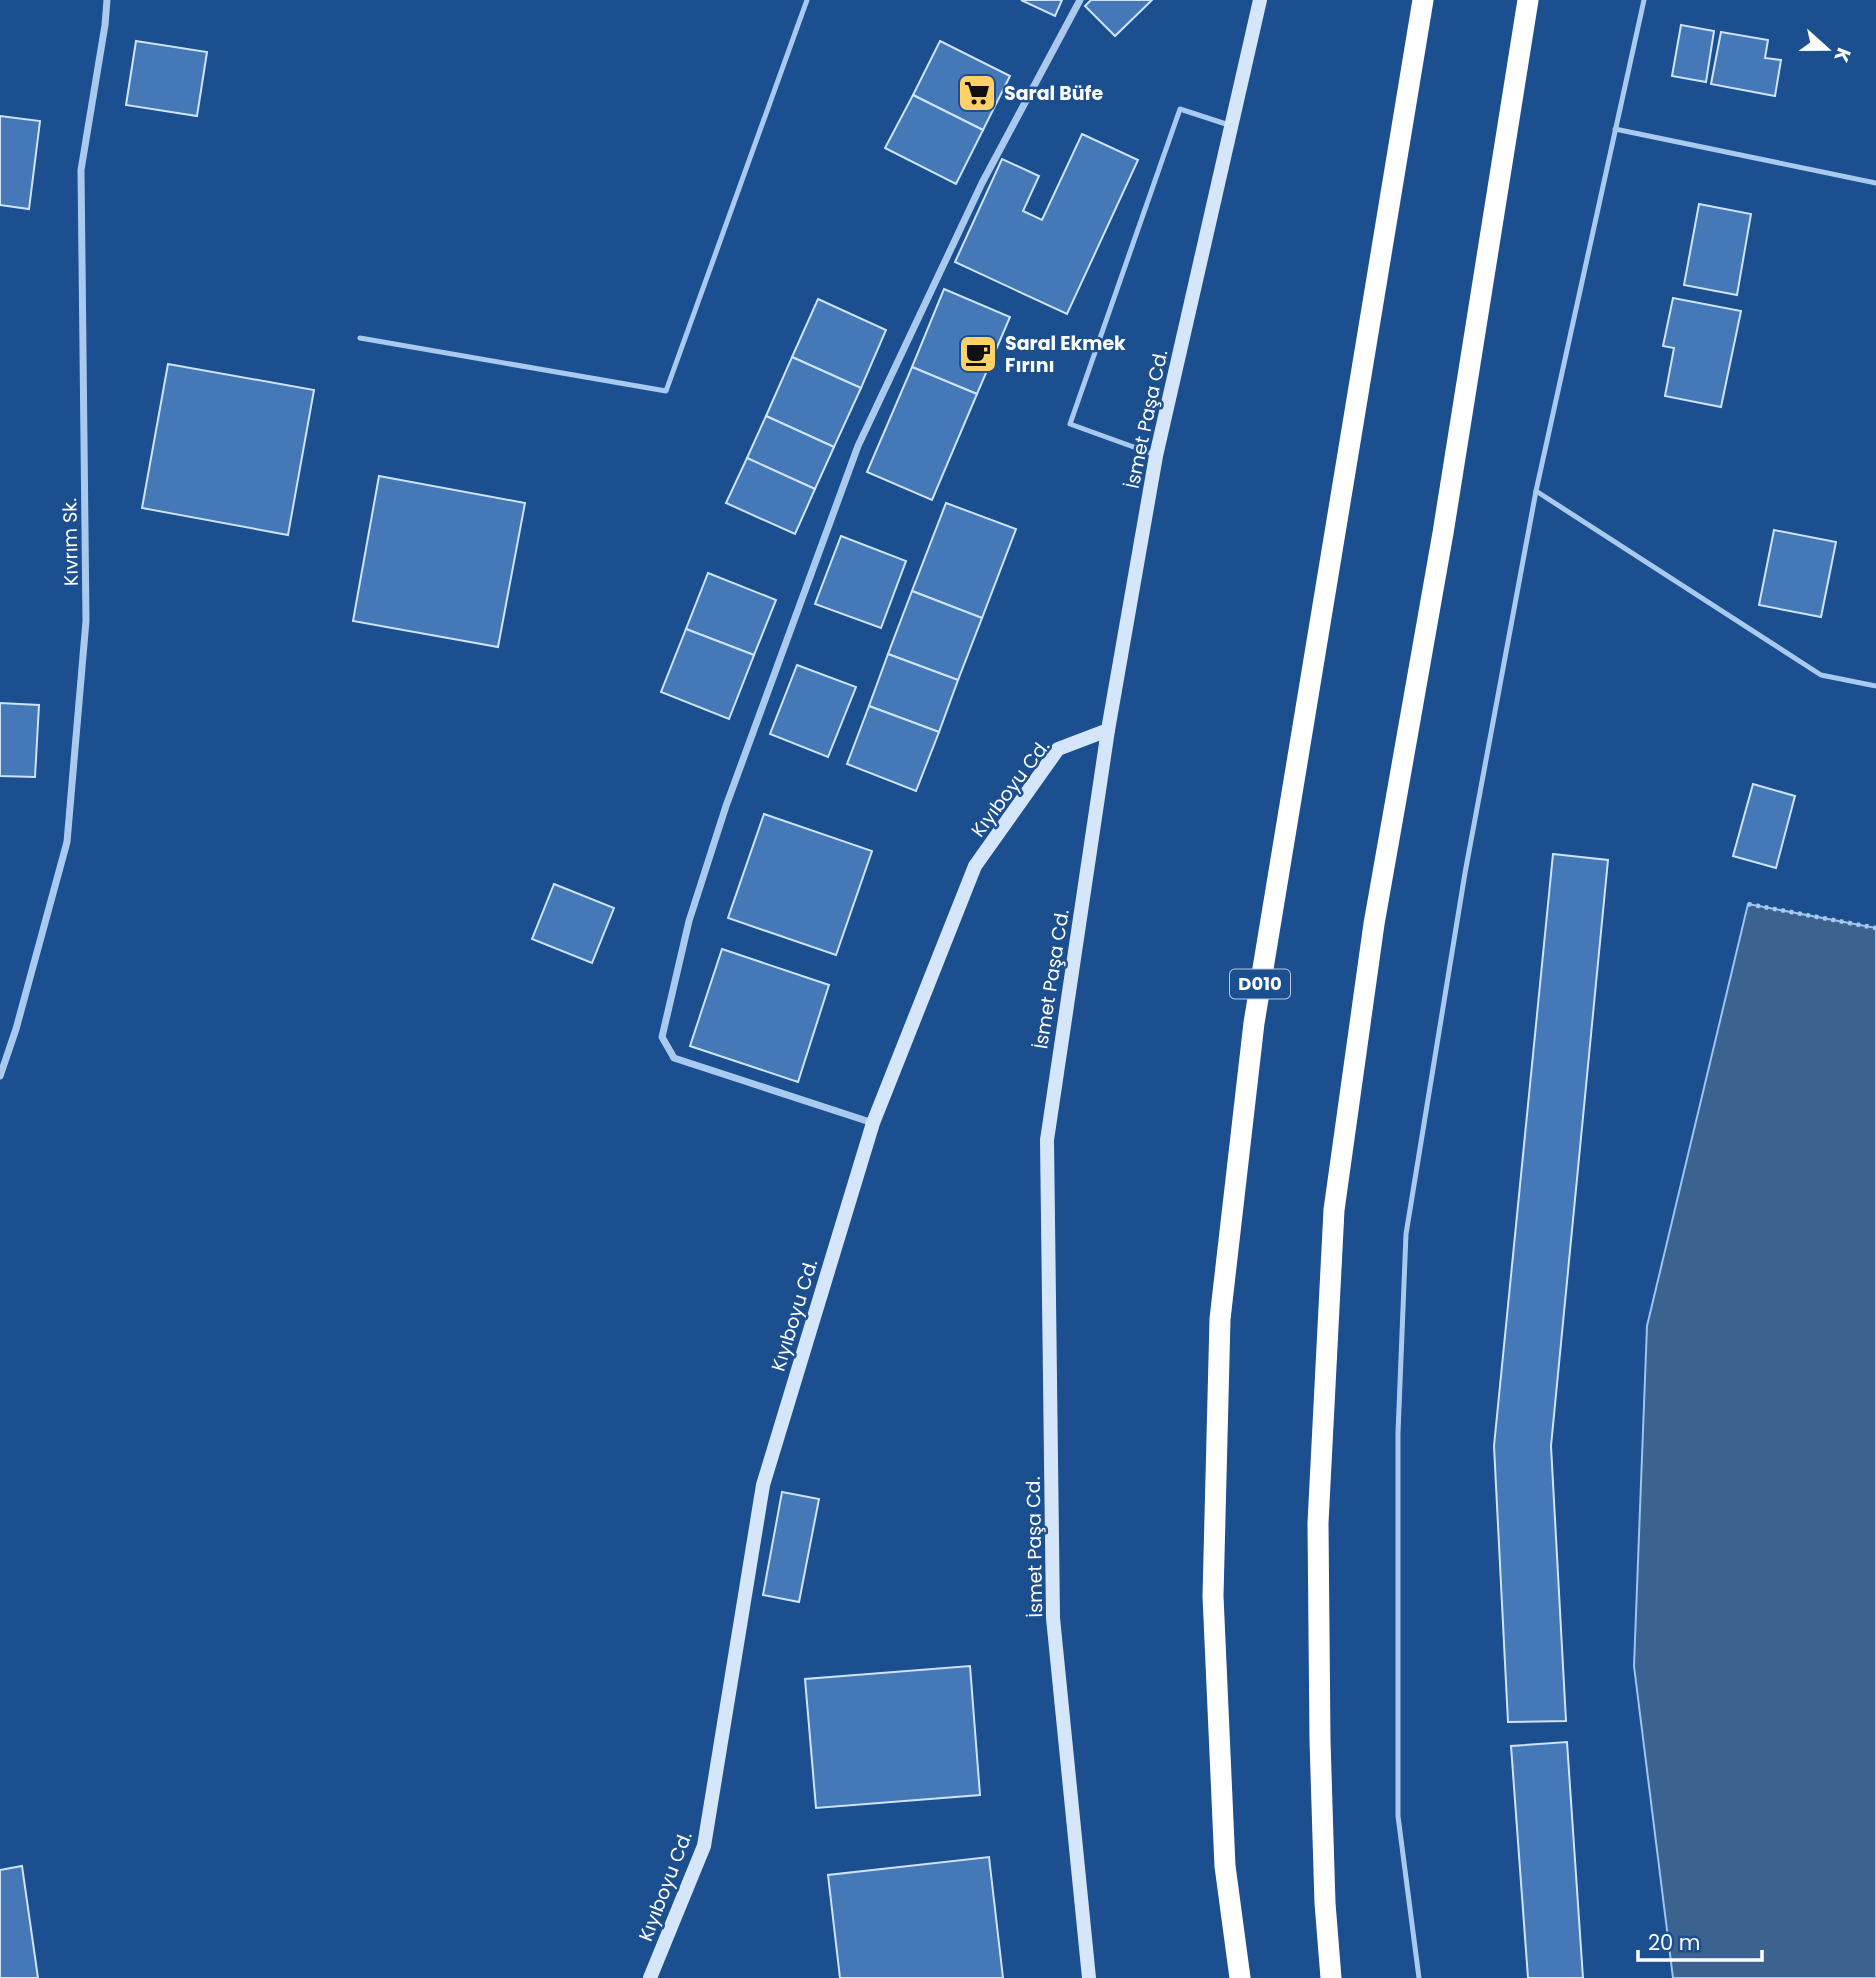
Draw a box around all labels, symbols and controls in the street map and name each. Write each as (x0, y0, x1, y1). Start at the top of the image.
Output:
north arrow (1792, 14, 1862, 84)
text: K (1827, 44, 1857, 66)
supermarket icon: Saral Büfe (956, 72, 998, 114)
place label: Saral Büfe (1004, 80, 1103, 107)
place label: Saral Ekmek Fırını (1005, 330, 1126, 379)
cafe icon: Saral Ekmek Fırını (957, 333, 999, 375)
street label: İsmet Paşa Cd. (1119, 347, 1174, 491)
street label: Kıvrım Sk. (56, 498, 85, 586)
street label: Kıyıboyu Cd. (965, 734, 1056, 843)
street label: İsmet Paşa Cd. (1027, 907, 1076, 1051)
road number: D010 (1230, 970, 1290, 999)
street label: Kıyıboyu Cd. (765, 1256, 824, 1374)
street label: İsmet Paşa Cd. (1020, 1476, 1049, 1618)
street label: Kıyıboyu Cd. (632, 1827, 699, 1945)
scale bar (1638, 1918, 1762, 1962)
text: 20 m (1648, 1928, 1701, 1957)

